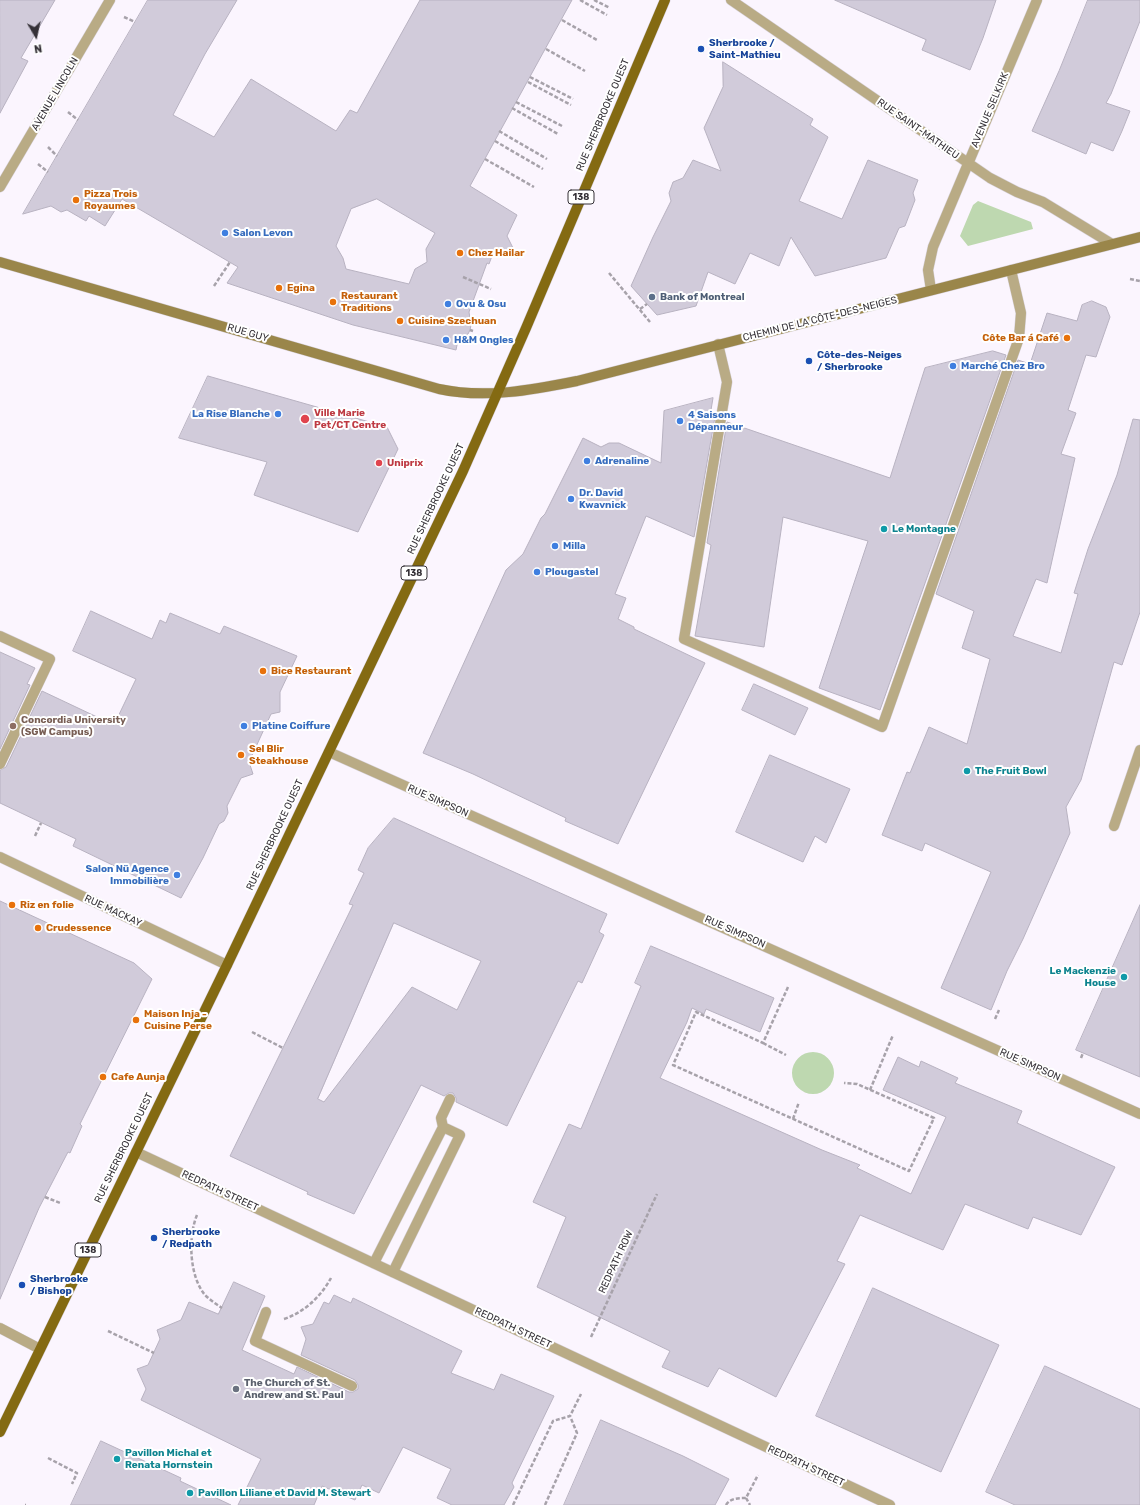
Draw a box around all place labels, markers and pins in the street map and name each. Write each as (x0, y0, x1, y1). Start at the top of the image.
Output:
place label: Sherbrooke / Saint-Mathieu (709, 37, 781, 60)
marker: Sherbrooke / Saint-Mathieu (696, 44, 706, 54)
place label: Pizza Trois Royaumes (84, 188, 137, 212)
marker: Pizza Trois Royaumes (71, 195, 81, 205)
place label: Salon Levon (233, 227, 293, 239)
marker: Salon Levon (220, 228, 230, 238)
place label: Chez Hailar (468, 247, 525, 259)
marker: Chez Hailar (455, 248, 465, 258)
place label: Egina (287, 282, 315, 294)
marker: Egina (274, 283, 284, 293)
place label: Restaurant Traditions (341, 290, 398, 314)
place label: Bank of Montreal (660, 291, 745, 303)
marker: Bank of Montreal (647, 292, 657, 302)
marker: Restaurant Traditions (328, 297, 338, 307)
place label: Ovu & Osu (456, 298, 506, 310)
marker: Ovu & Osu (443, 299, 453, 309)
place label: Cuisine Szechuan (408, 315, 496, 327)
marker: Cuisine Szechuan (395, 316, 405, 326)
place label: Côte Bar á Café (982, 332, 1059, 344)
marker: Côte Bar á Café (1062, 333, 1072, 343)
place label: H&M Ongles (454, 334, 513, 346)
marker: H&M Ongles (441, 335, 451, 345)
place label: Côte-des-Neiges / Sherbrooke (817, 349, 902, 372)
marker: Côte-des-Neiges / Sherbrooke (804, 356, 814, 366)
place label: Marché Chez Bro (961, 360, 1045, 372)
marker: Marché Chez Bro (948, 361, 958, 371)
place label: Ville Marie Pet/CT Centre (314, 407, 386, 430)
place label: La Rise Blanche (192, 408, 270, 420)
marker: La Rise Blanche (273, 409, 283, 419)
place label: 4 Saisons Dépanneur (688, 409, 743, 432)
marker: Ville Marie Pet/CT Centre (299, 413, 311, 425)
marker: 4 Saisons Dépanneur (675, 416, 685, 426)
place label: Adrenaline (595, 455, 649, 467)
marker: Adrenaline (582, 456, 592, 466)
place label: Uniprix (387, 457, 423, 469)
marker: Uniprix (374, 458, 384, 468)
place label: Dr. David Kwavnick (579, 487, 626, 510)
marker: Dr. David Kwavnick (566, 494, 576, 504)
place label: Le Montagne (892, 523, 956, 535)
marker: Le Montagne (879, 524, 889, 534)
place label: Milla (563, 540, 586, 552)
marker: Milla (550, 541, 560, 551)
place label: Plougastel (545, 566, 598, 578)
marker: Plougastel (532, 567, 542, 577)
place label: Bice Restaurant (271, 665, 352, 677)
marker: Bice Restaurant (258, 666, 268, 676)
place label: Concordia University (SGW Campus) (21, 714, 126, 738)
place label: Platine Coiffure (252, 720, 330, 732)
marker: Concordia University (SGW Campus) (8, 721, 18, 731)
marker: Platine Coiffure (239, 721, 249, 731)
place label: Sel Blir Steakhouse (249, 743, 308, 766)
marker: Sel Blir Steakhouse (236, 750, 246, 760)
place label: The Fruit Bowl (975, 765, 1047, 777)
marker: The Fruit Bowl (962, 766, 972, 776)
place label: Salon Nü Agence Immobilière (86, 863, 169, 886)
marker: Salon Nü Agence Immobilière (172, 870, 182, 880)
place label: Riz en folie (20, 899, 74, 911)
marker: Riz en folie (7, 900, 17, 910)
place label: Crudessence (46, 922, 111, 934)
marker: Crudessence (33, 923, 43, 933)
place label: Le Mackenzie House (1050, 965, 1116, 988)
marker: Le Mackenzie House (1119, 972, 1129, 982)
place label: Maison Inja - Cuisine Perse (144, 1008, 212, 1032)
marker: Maison Inja - Cuisine Perse (131, 1015, 141, 1025)
place label: Cafe Aunja (111, 1071, 165, 1083)
marker: Cafe Aunja (98, 1072, 108, 1082)
place label: Sherbrooke / Redpath (162, 1226, 220, 1250)
marker: Sherbrooke / Redpath (149, 1233, 159, 1243)
place label: Sherbrooke / Bishop (30, 1273, 88, 1296)
marker: Sherbrooke / Bishop (17, 1280, 27, 1290)
place label: The Church of St. Andrew and St. Paul (244, 1377, 344, 1400)
marker: The Church of St. Andrew and St. Paul (231, 1384, 241, 1394)
place label: Pavillon Michal et Renata Hornstein (125, 1447, 213, 1470)
marker: Pavillon Michal et Renata Hornstein (112, 1454, 122, 1464)
place label: Pavillon Liliane et David M. Stewart (198, 1487, 371, 1499)
marker: Pavillon Liliane et David M. Stewart (185, 1488, 195, 1498)

